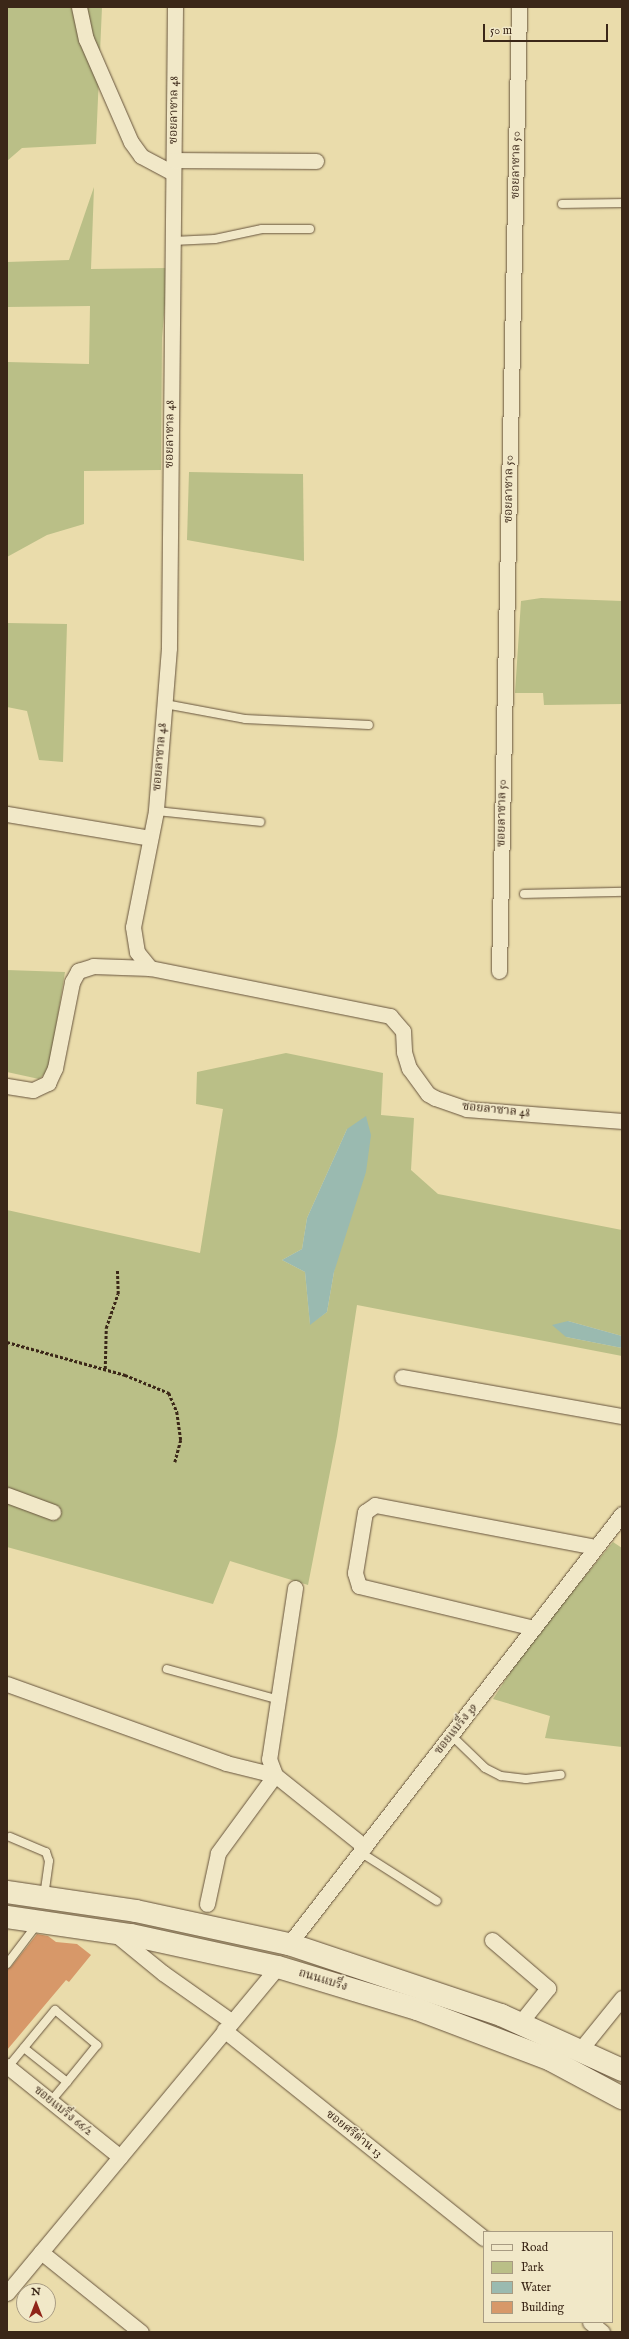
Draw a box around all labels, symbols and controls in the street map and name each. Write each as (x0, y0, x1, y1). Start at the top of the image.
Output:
scale bar (485, 16, 610, 42)
text: 50 m (490, 23, 512, 38)
street label: ซอยลาซาล 48 (166, 76, 182, 144)
street label: ซอยลาซาล 50 (508, 131, 524, 199)
street label: ซอยลาซาล 48 (162, 400, 178, 468)
street label: ซอยลาซาล 50 (501, 455, 517, 523)
street label: ซอยลาซาล 48 (150, 722, 170, 792)
street label: ซอยลาซาล 50 (494, 779, 510, 847)
street label: ซอยลาซาล 48 (461, 1099, 531, 1121)
street label: ซอยแบริ่ง 39 (432, 1701, 480, 1757)
street label: ถนนแบริ่ง (297, 1966, 349, 1994)
street label: ซอยแบริ่ง 66/2 (31, 2083, 95, 2139)
street label: ซอยศรีด่าน 13 (323, 2107, 385, 2161)
legend (483, 2231, 613, 2323)
text: Road (521, 2240, 548, 2255)
text: Park (521, 2260, 544, 2275)
text: Water (521, 2280, 551, 2295)
north arrow (16, 2283, 56, 2323)
text: N (31, 2285, 41, 2299)
text: Building (521, 2300, 564, 2315)

